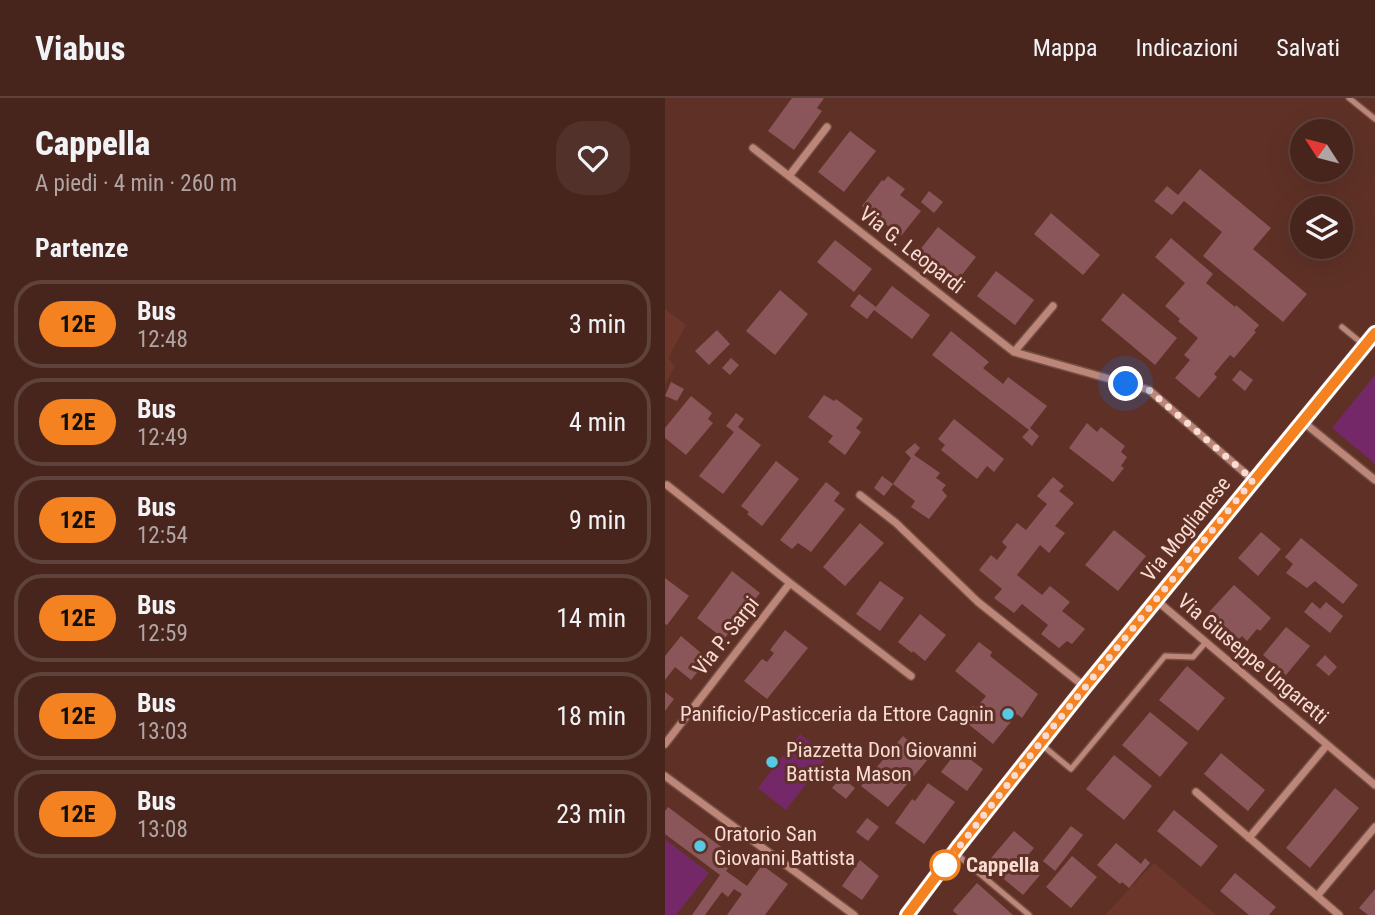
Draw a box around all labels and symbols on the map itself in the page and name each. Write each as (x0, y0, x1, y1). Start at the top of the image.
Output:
north arrow (1290, 119, 1353, 182)
street label: Via G. Leopardi (855, 202, 969, 298)
your location (1108, 366, 1143, 401)
street label: Via Moglianese (1137, 472, 1235, 586)
street label: Via Giuseppe Ungaretti (1173, 589, 1333, 729)
street label: Via P. Sarpi (688, 592, 764, 680)
place label: Panificio/Pasticceria da Ettore Cagnin (680, 702, 994, 726)
marker: Panificio/Pasticceria da Ettore Cagnin (1000, 706, 1016, 722)
place label: Piazzetta Don Giovanni Battista Mason (786, 738, 977, 786)
marker: Piazzetta Don Giovanni Battista Mason (764, 754, 780, 770)
place label: Oratorio San Giovanni Battista (714, 822, 855, 870)
marker: Oratorio San Giovanni Battista (692, 838, 708, 854)
marker: Cappella (930, 850, 960, 880)
place label: Cappella (966, 853, 1039, 877)

